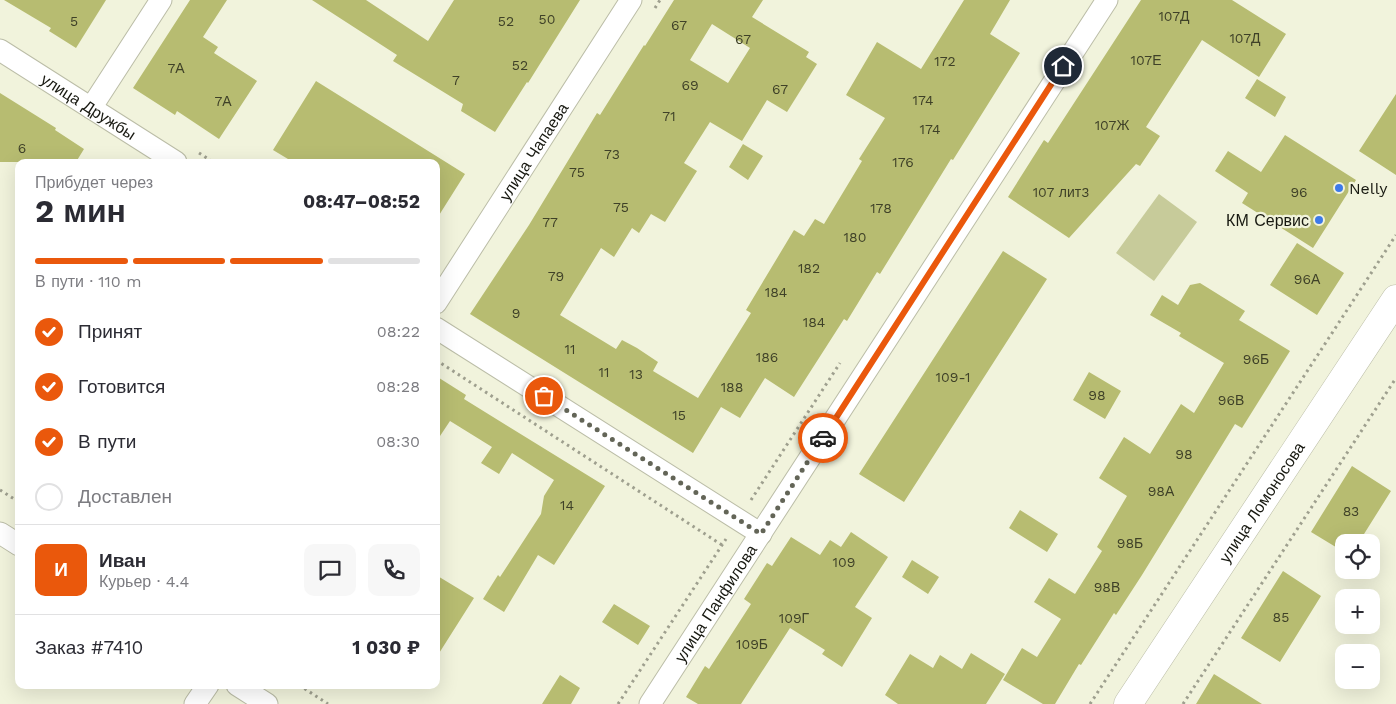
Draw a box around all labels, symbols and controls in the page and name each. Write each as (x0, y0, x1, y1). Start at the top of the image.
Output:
house number: 107Д (1158, 8, 1190, 24)
house number: 50 (539, 11, 555, 27)
house number: 5 (70, 13, 78, 29)
house number: 52 (498, 13, 514, 29)
house number: 67 (671, 17, 687, 33)
house number: 107Д (1229, 30, 1261, 46)
house number: 67 (735, 31, 751, 47)
pin (1042, 45, 1084, 87)
icon: home (1049, 52, 1077, 80)
house number: 107Е (1130, 52, 1162, 68)
house number: 172 (934, 53, 956, 69)
house number: 52 (512, 57, 528, 73)
house number: 7А (167, 60, 185, 76)
street label: улица Дружбы (37, 70, 139, 144)
house number: 7 (452, 72, 460, 88)
house number: 69 (681, 77, 699, 93)
house number: 67 (772, 81, 788, 97)
house number: 174 (913, 92, 933, 108)
house number: 7А (214, 93, 232, 109)
street label: улица Чапаева (495, 99, 572, 204)
house number: 71 (662, 108, 676, 124)
house number: 107Ж (1095, 117, 1129, 133)
house number: 174 (920, 121, 940, 137)
house number: 6 (18, 140, 26, 156)
house number: 73 (604, 146, 620, 162)
house number: 176 (892, 154, 914, 170)
house number: 75 (569, 164, 585, 180)
text: Прибудет через (35, 173, 153, 192)
place label: Nelly (1349, 179, 1388, 198)
marker: Nelly (1333, 182, 1345, 194)
house number: 107 лит3 (1033, 184, 1089, 200)
house number: 96 (1290, 184, 1308, 200)
text: 08:47–08:52 (303, 190, 420, 213)
text: 2 мин (35, 192, 126, 230)
house number: 75 (613, 199, 629, 215)
house number: 178 (870, 200, 892, 216)
place label: КМ Сервис (1226, 211, 1309, 230)
house number: 77 (542, 214, 558, 230)
marker: КМ Сервис (1313, 214, 1325, 226)
house number: 180 (844, 229, 866, 245)
house number: 182 (798, 260, 820, 276)
house number: 79 (548, 268, 564, 284)
house number: 96А (1294, 271, 1321, 287)
text: В пути · 110 m (35, 272, 141, 291)
house number: 184 (765, 284, 787, 300)
house number: 9 (512, 305, 520, 321)
house number: 184 (803, 314, 825, 330)
icon: check (35, 318, 63, 346)
text: Принят (78, 320, 142, 343)
text: 08:22 (377, 322, 420, 341)
house number: 11 (565, 341, 575, 357)
house number: 186 (756, 349, 778, 365)
house number: 96Б (1243, 351, 1269, 367)
house number: 11 (599, 364, 609, 380)
house number: 13 (629, 366, 643, 382)
house number: 109-1 (936, 369, 970, 385)
icon: check (35, 373, 63, 401)
text: Готовится (78, 375, 165, 398)
pin (523, 375, 565, 417)
text: 08:28 (376, 377, 420, 396)
house number: 188 (721, 379, 743, 395)
icon: bag (530, 382, 558, 410)
house number: 98 (1088, 387, 1106, 403)
house number: 96В (1218, 392, 1244, 408)
house number: 15 (672, 407, 686, 423)
courier (798, 413, 848, 463)
icon: car (809, 424, 837, 452)
icon: check (35, 428, 63, 456)
text: В пути (78, 430, 136, 453)
text: 08:30 (376, 432, 420, 451)
street label: улица Ломоносова (1215, 438, 1309, 566)
house number: 98 (1175, 446, 1193, 462)
house number: 98А (1148, 483, 1175, 499)
text: Доставлен (78, 485, 172, 508)
house number: 14 (560, 497, 574, 513)
house number: 83 (1343, 503, 1359, 519)
map controls (1335, 534, 1380, 689)
button: locate (1335, 534, 1380, 579)
house number: 98Б (1117, 535, 1143, 551)
street label: улица Панфилова (671, 541, 761, 666)
button: chat (304, 544, 356, 596)
button: phone (368, 544, 420, 596)
text: Иван (99, 549, 146, 572)
house number: 109 (833, 554, 855, 570)
text: И (54, 558, 68, 581)
text: Курьер · 4.4 (99, 572, 189, 591)
house number: 98В (1094, 579, 1120, 595)
button: + (1335, 589, 1380, 634)
house number: 85 (1273, 609, 1289, 625)
house number: 109Г (779, 610, 810, 626)
text: Заказ #7410 (35, 636, 143, 659)
text: 1 030 ₽ (352, 636, 420, 659)
house number: 109Б (736, 636, 768, 652)
button: − (1335, 644, 1380, 689)

